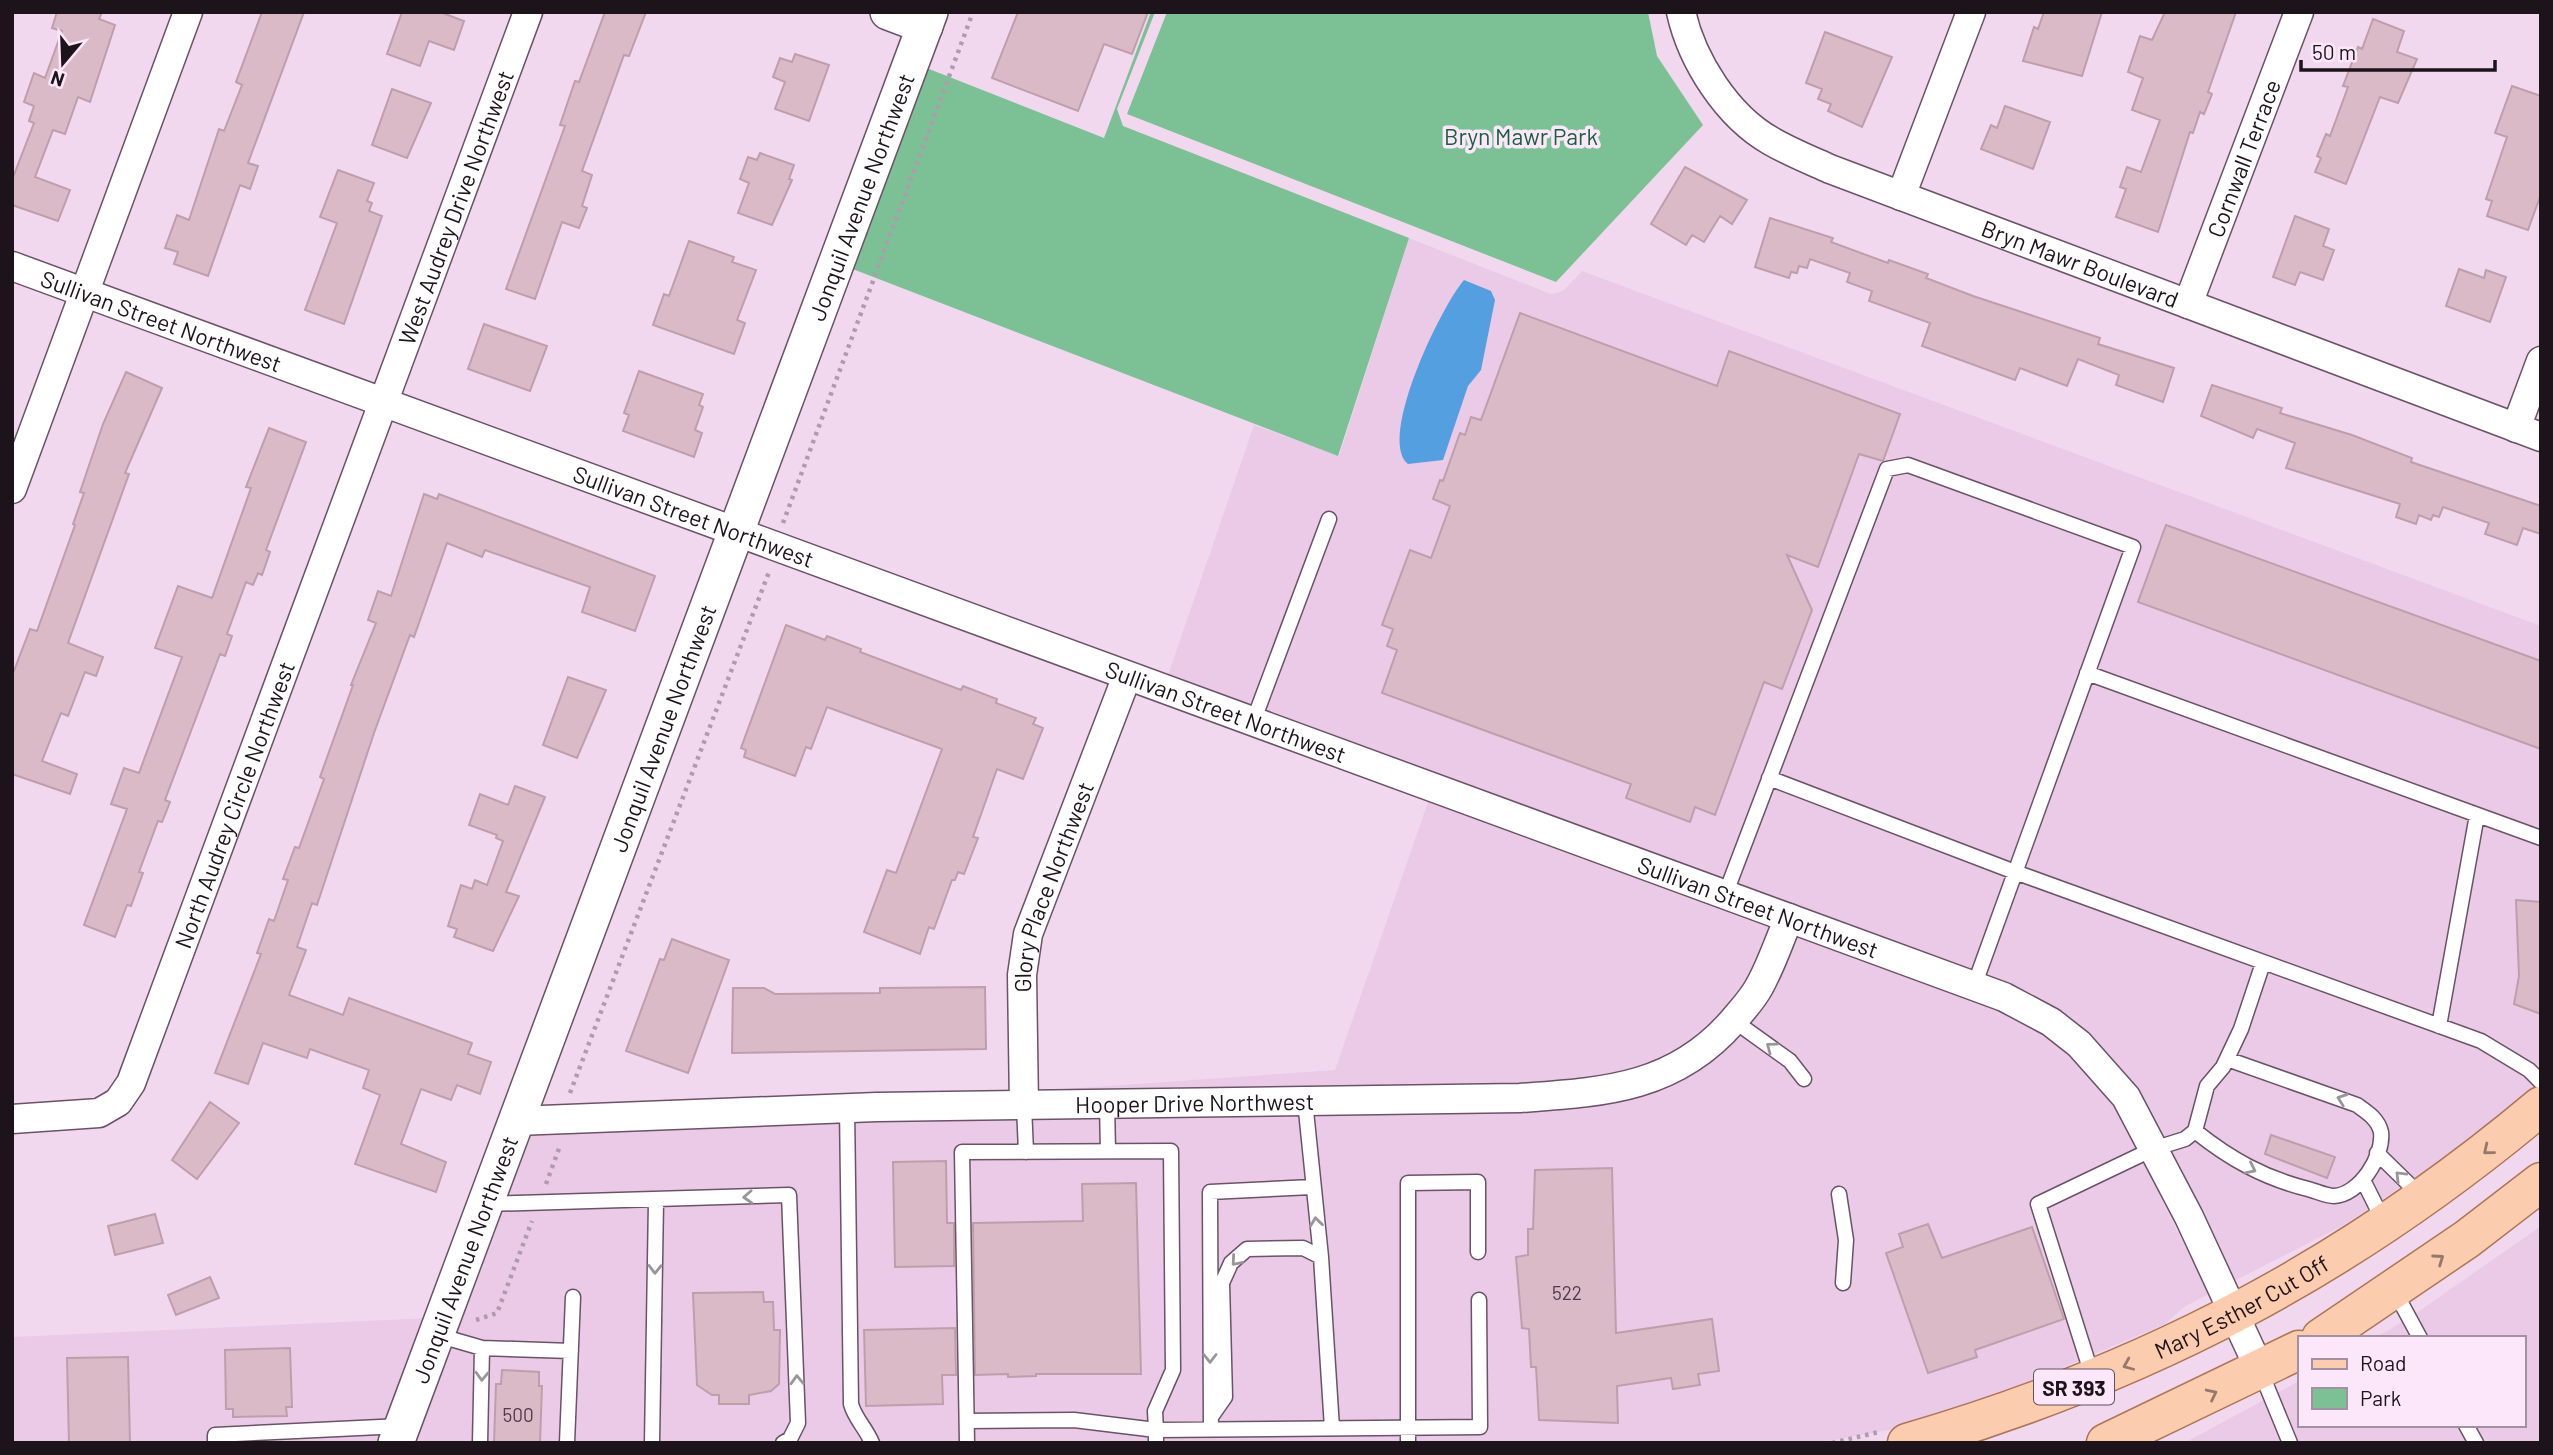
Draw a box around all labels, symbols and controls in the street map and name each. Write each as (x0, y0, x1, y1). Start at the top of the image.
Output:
north arrow (28, 28, 98, 98)
scale bar (2301, 28, 2495, 72)
text: 50 m (2312, 39, 2356, 64)
street label: West Audrey Drive Northwest (392, 66, 519, 348)
text: N (48, 67, 67, 92)
street label: Jonquil Avenue Northwest (802, 69, 920, 325)
street label: Cornwall Terrace (2201, 75, 2286, 241)
park label: Bryn Mawr Park (1444, 122, 1598, 150)
street label: Bryn Mawr Boulevard (1978, 213, 2183, 313)
street label: Sullivan Street Northwest (37, 264, 285, 378)
street label: Sullivan Street Northwest (569, 459, 818, 573)
street label: Jonquil Avenue Northwest (604, 601, 722, 856)
street label: Sullivan Street Northwest (1102, 655, 1350, 768)
street label: North Audrey Circle Northwest (168, 657, 300, 952)
street label: Glory Place Northwest (1008, 778, 1099, 993)
street label: Sullivan Street Northwest (1634, 850, 1882, 964)
one-way arrow (1766, 1043, 1779, 1055)
street label: Hooper Drive Northwest (1075, 1087, 1314, 1118)
one-way arrow (2336, 1093, 2348, 1107)
street label: Jonquil Avenue Northwest (406, 1132, 523, 1387)
one-way arrow (2484, 1142, 2497, 1154)
one-way arrow (2244, 1161, 2256, 1175)
one-way arrow (2396, 1171, 2409, 1184)
one-way arrow (742, 1189, 753, 1204)
one-way arrow (1309, 1216, 1324, 1228)
street label: Mary Esther Cut Off (2150, 1249, 2334, 1364)
one-way arrow (1231, 1253, 1244, 1266)
one-way arrow (2431, 1255, 2444, 1267)
one-way arrow (647, 1264, 662, 1275)
house number: 522 (1552, 1281, 1582, 1304)
legend (2298, 1336, 2525, 1427)
text: Road (2360, 1350, 2406, 1375)
one-way arrow (1202, 1354, 1218, 1364)
one-way arrow (2123, 1357, 2136, 1371)
road number: SR 393 (2034, 1370, 2114, 1404)
one-way arrow (474, 1371, 489, 1382)
one-way arrow (789, 1375, 804, 1386)
text: Park (2360, 1385, 2401, 1410)
one-way arrow (2205, 1388, 2217, 1402)
house number: 500 (502, 1403, 534, 1426)

